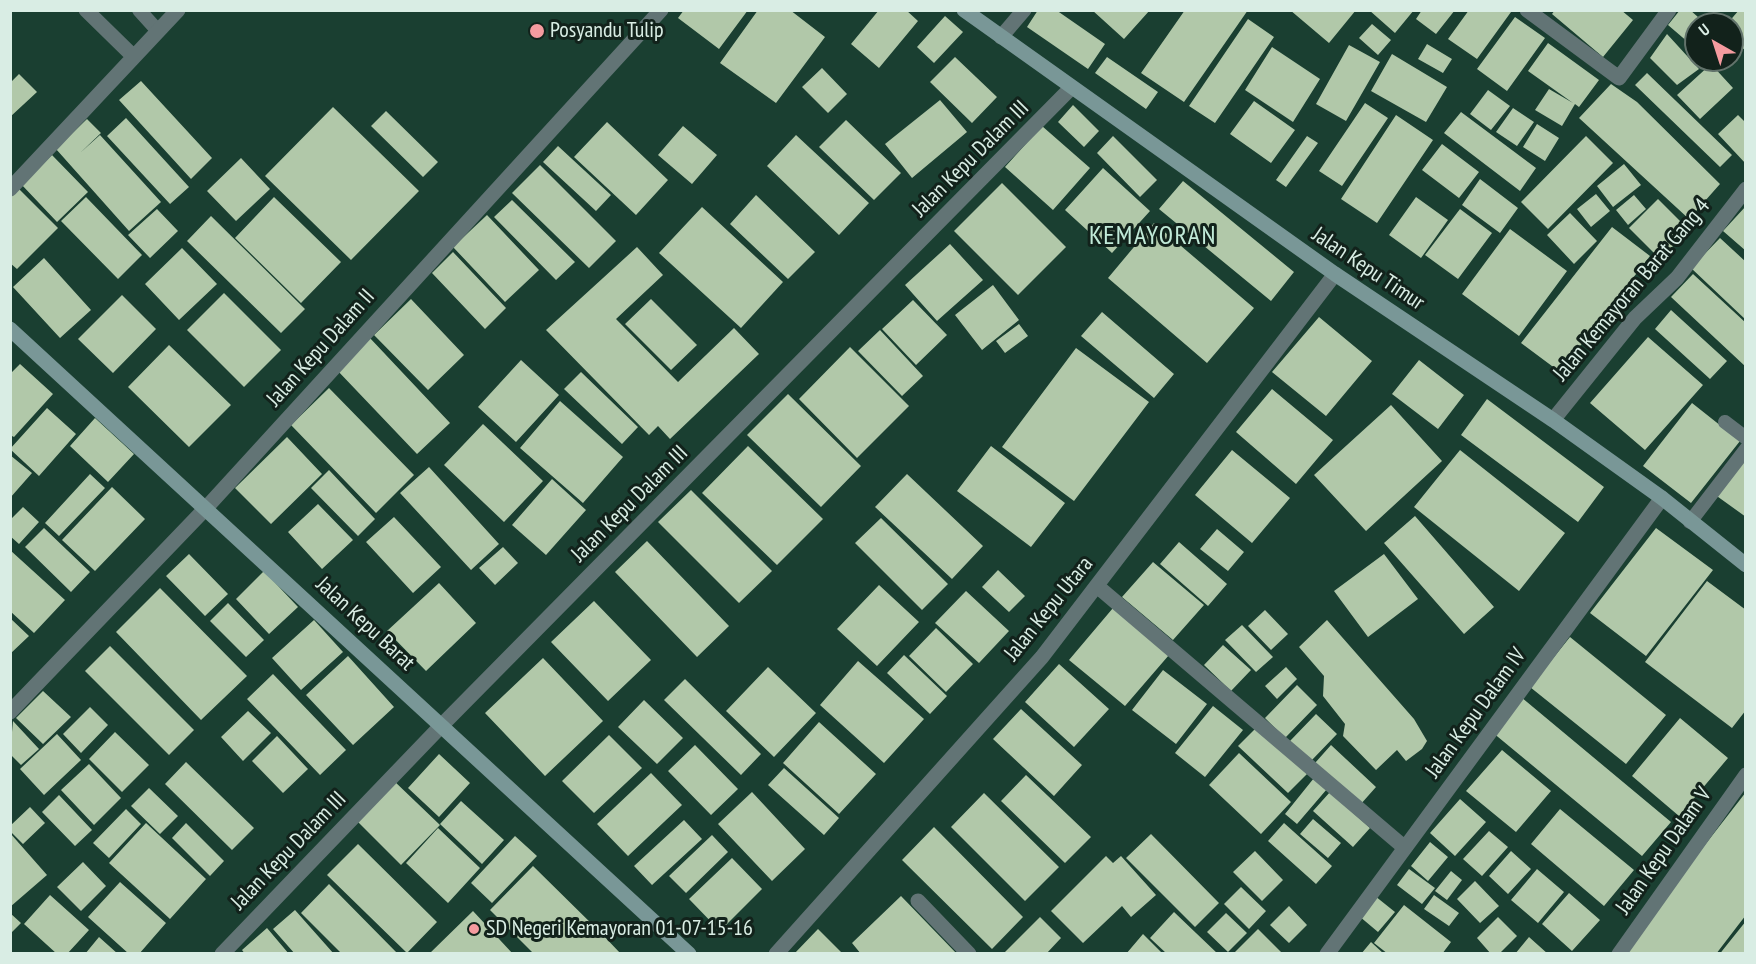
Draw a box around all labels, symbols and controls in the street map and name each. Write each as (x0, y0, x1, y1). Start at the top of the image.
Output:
north arrow (1684, 12, 1744, 72)
place label: Posyandu Tulip (550, 18, 664, 44)
text: U (1694, 19, 1713, 40)
marker: Posyandu Tulip (528, 22, 546, 40)
street label: Jalan Kepu Dalam III (907, 95, 1035, 223)
street label: Jalan Kemayoran Barat Gang 4 (1548, 194, 1716, 386)
district label: KEMAYORAN (1089, 221, 1217, 253)
street label: Jalan Kepu Timur (1307, 222, 1429, 316)
street label: Jalan Kepu Dalam II (261, 284, 381, 412)
street label: Jalan Kepu Dalam III (566, 440, 694, 568)
street label: Jalan Kepu Utara (999, 552, 1099, 666)
street label: Jalan Kepu Barat (310, 572, 420, 676)
street label: Jalan Kepu Dalam IV (1420, 643, 1532, 783)
street label: Jalan Kepu Dalam V (1611, 783, 1717, 919)
street label: Jalan Kepu Dalam III (226, 786, 352, 916)
place label: SD Negeri Kemayoran 01-07-15-16 (486, 916, 753, 942)
marker: SD Negeri Kemayoran 01-07-15-16 (467, 922, 481, 936)

